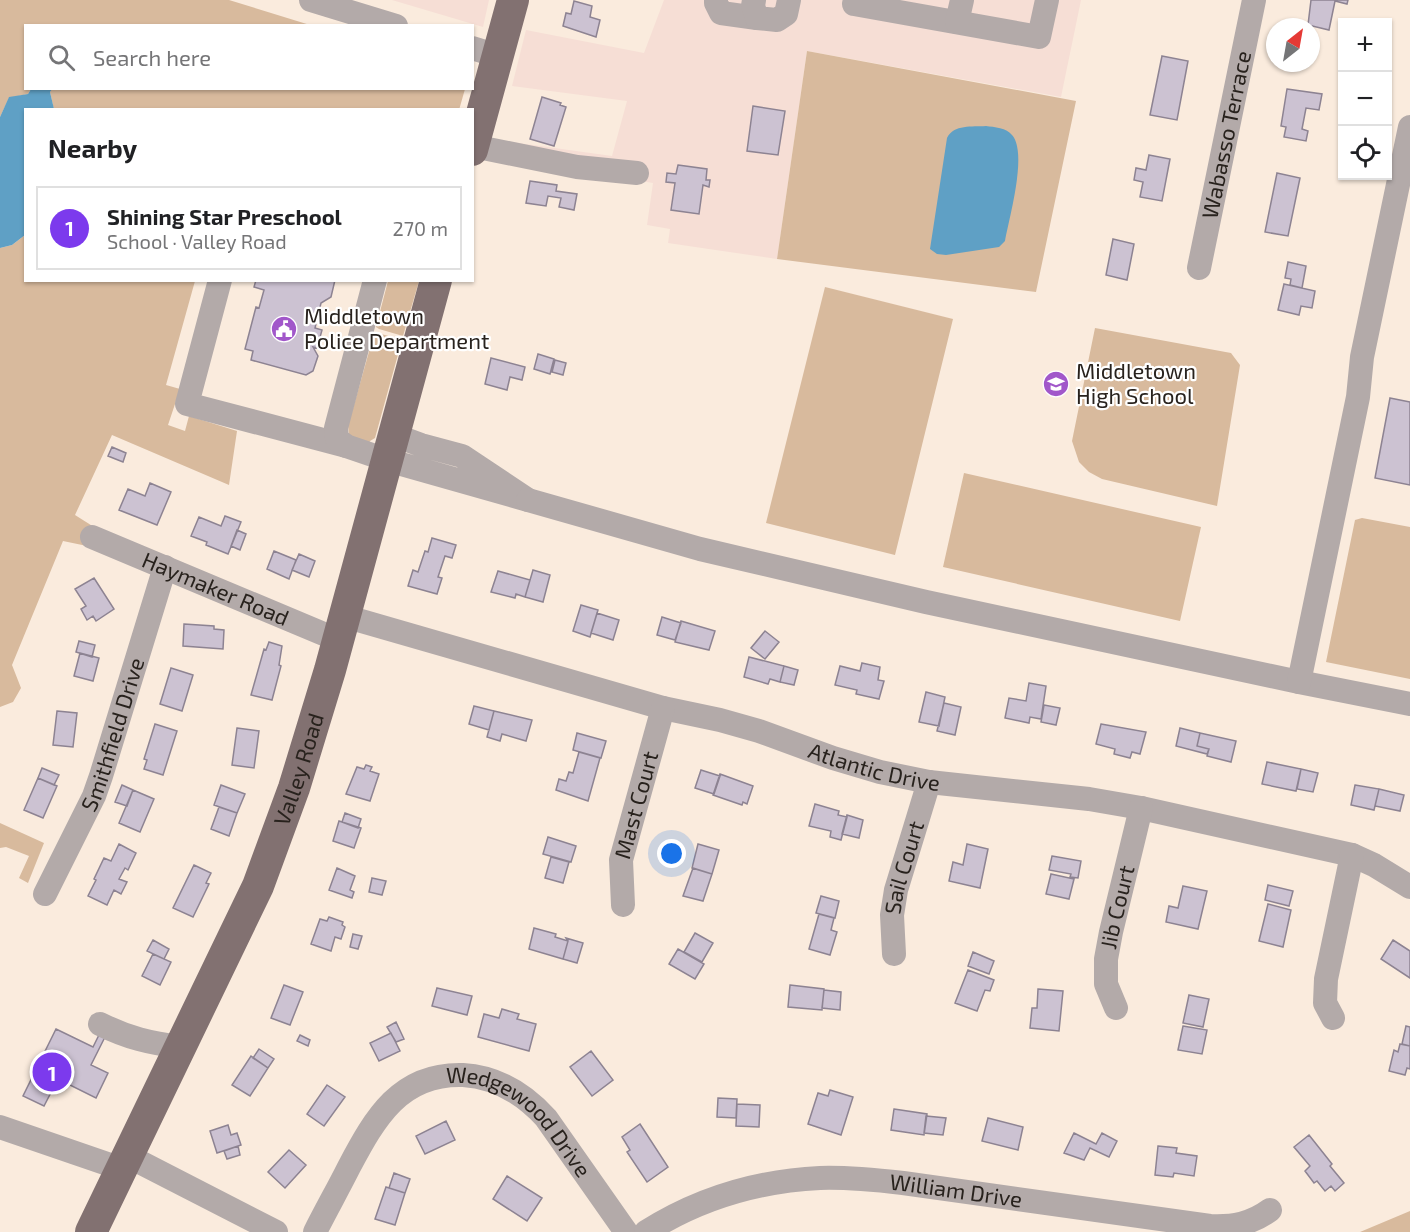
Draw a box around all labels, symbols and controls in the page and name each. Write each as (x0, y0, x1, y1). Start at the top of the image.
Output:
north arrow (1266, 18, 1320, 72)
map controls (1338, 18, 1392, 180)
button: + (1338, 18, 1392, 72)
search box (24, 24, 474, 90)
icon: search (45, 41, 78, 74)
text: Search here (93, 44, 211, 70)
street label: Wabasso Terrace (1195, 48, 1255, 221)
button: − (1338, 72, 1392, 126)
button: locate (1338, 126, 1392, 180)
text: Nearby (48, 132, 137, 163)
text: Shining Star Preschool (107, 203, 342, 229)
text: 1 (65, 216, 74, 240)
text: 270 m (392, 216, 448, 240)
text: School · Valley Road (107, 229, 287, 253)
place label: Middletown Police Department (304, 302, 489, 353)
public building icon: Middletown Police Department (269, 314, 299, 344)
place label: Middletown High School (1076, 357, 1196, 408)
school or university icon: Middletown High School (1041, 369, 1071, 399)
street label: Haymaker Road (139, 546, 293, 630)
street label: Smithfield Drive (75, 654, 149, 815)
street label: Valley Road (267, 710, 328, 829)
street label: Atlantic Drive (805, 736, 941, 795)
street label: Mast Court (608, 748, 662, 862)
street label: Sail Court (878, 818, 928, 916)
your location (657, 839, 686, 868)
street label: Jib Court (1094, 862, 1139, 951)
pin: 1 (32, 1050, 72, 1094)
street label: Wedgewood Drive (446, 1061, 597, 1181)
street label: William Drive (889, 1168, 1024, 1212)

